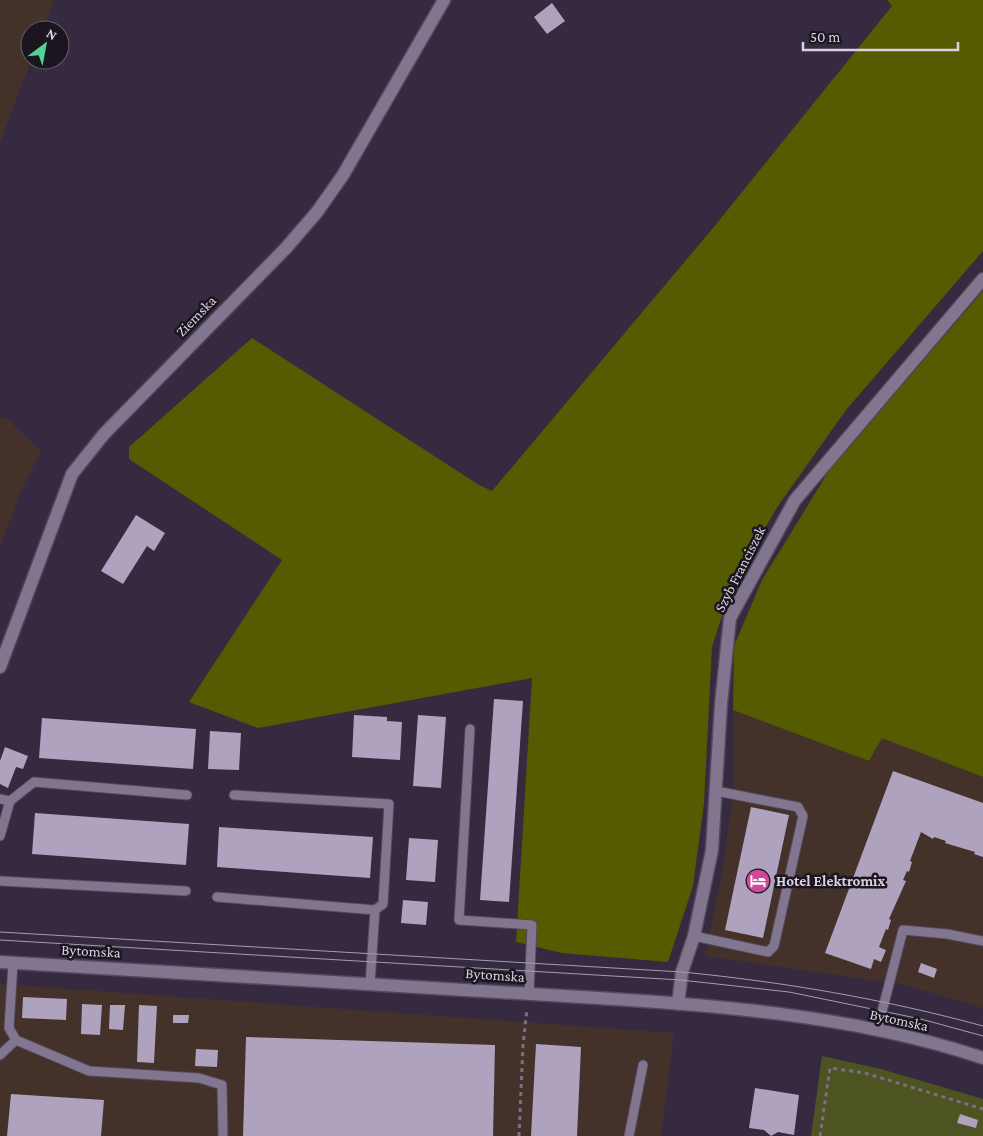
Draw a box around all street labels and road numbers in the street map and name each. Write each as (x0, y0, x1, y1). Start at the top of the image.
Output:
street label: Ziemska (173, 292, 219, 340)
street label: Szyb Franciszek (711, 523, 770, 615)
street label: Bytomska (61, 941, 121, 962)
street label: Bytomska (465, 965, 525, 986)
street label: Bytomska (868, 1006, 930, 1035)

